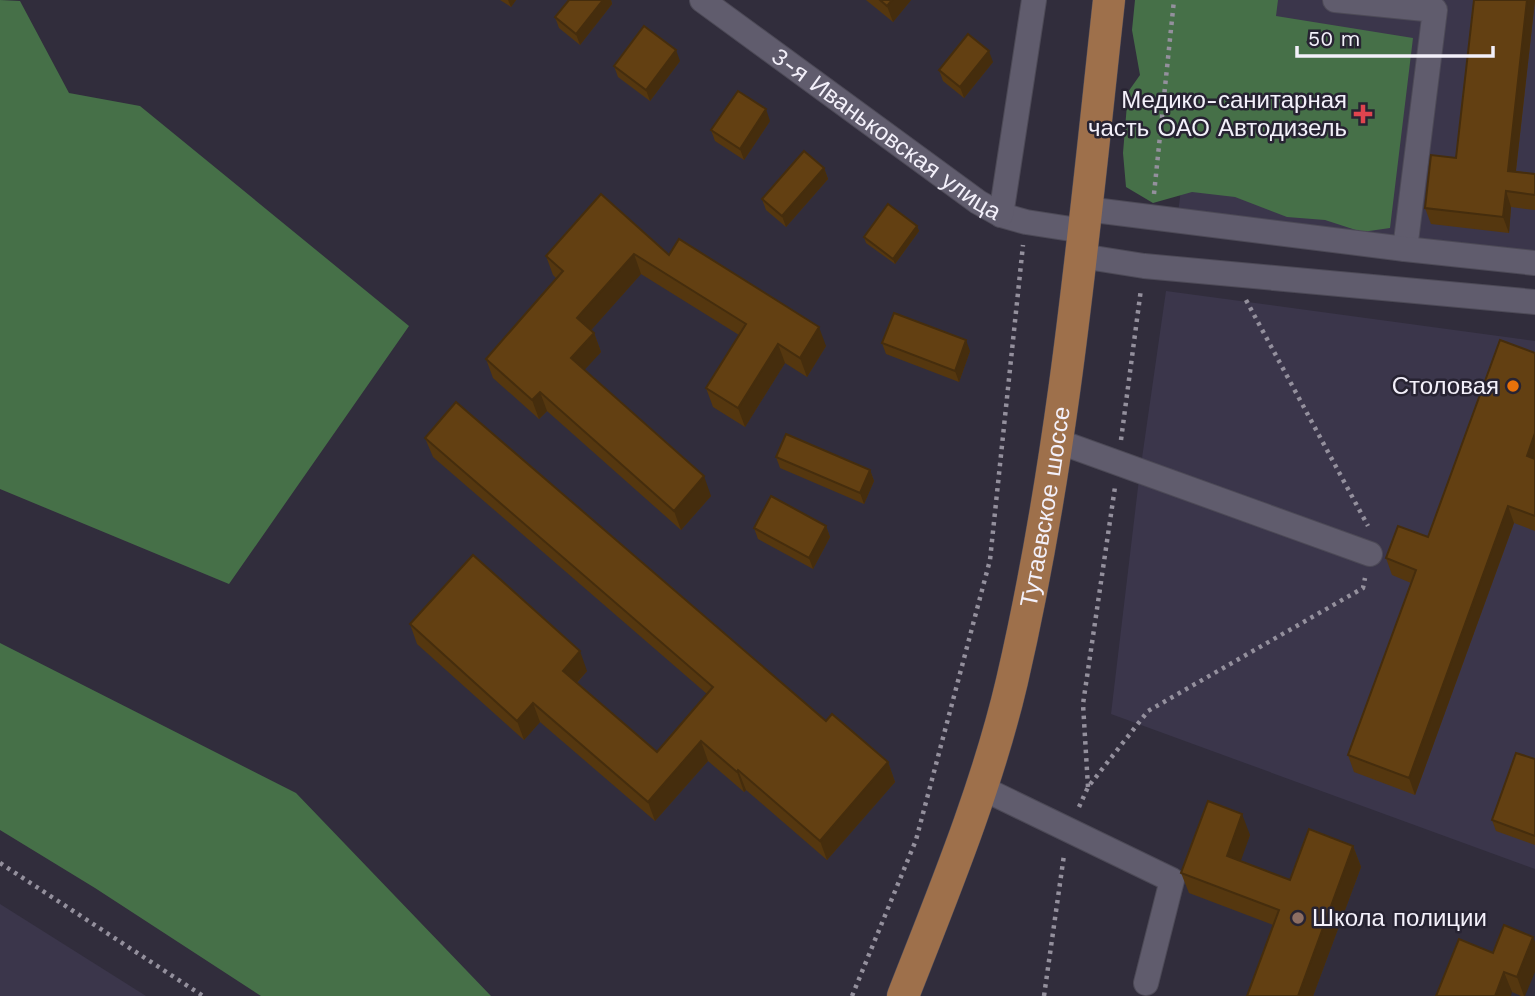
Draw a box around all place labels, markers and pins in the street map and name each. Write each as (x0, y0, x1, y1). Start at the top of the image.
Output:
place label: Медико-санитарная часть ОАО Автодизель (1088, 86, 1347, 142)
marker: Медико-санитарная часть ОАО Автодизель (1353, 104, 1373, 124)
place label: Столовая (1392, 372, 1499, 400)
marker: Столовая (1505, 378, 1521, 394)
place label: Школа полиции (1312, 904, 1487, 932)
marker: Школа полиции (1290, 910, 1306, 926)

